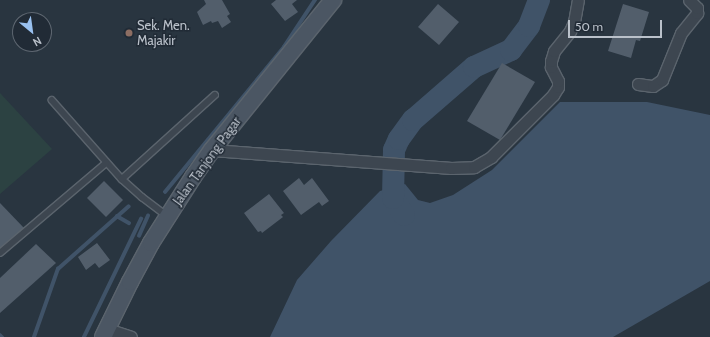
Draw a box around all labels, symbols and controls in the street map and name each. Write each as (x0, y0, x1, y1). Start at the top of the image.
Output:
north arrow (12, 12, 52, 52)
scale bar (570, 12, 664, 38)
place label: Sek. Men. Majakir (137, 18, 190, 49)
text: 50 m (575, 19, 603, 34)
marker: Sek. Men. Majakir (124, 28, 134, 38)
text: N (31, 34, 44, 50)
street label: Jalan Tanjong Pagar (170, 114, 244, 208)

